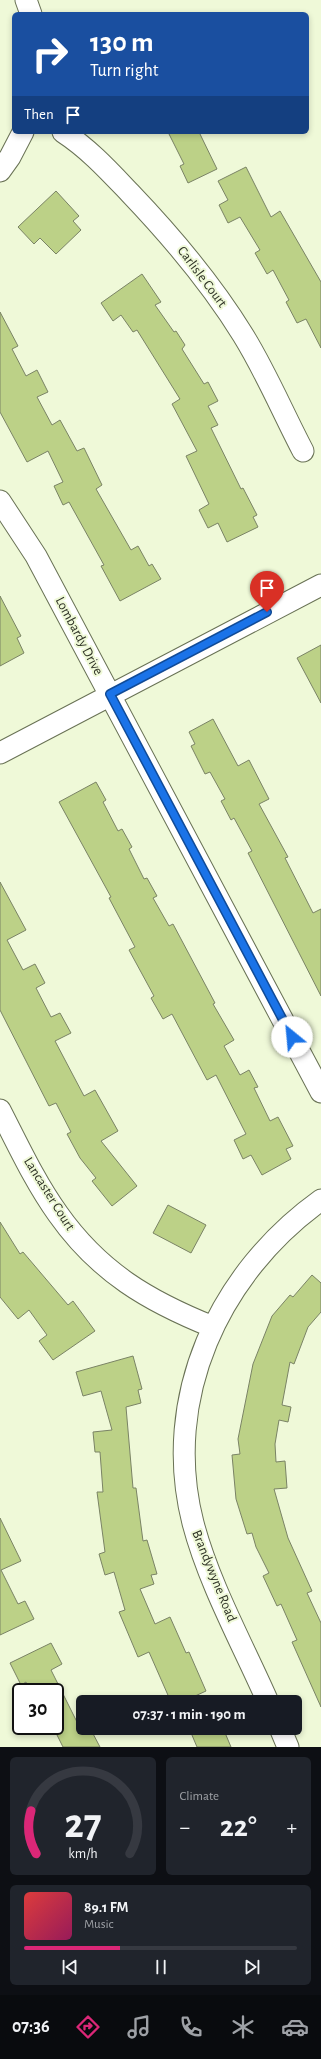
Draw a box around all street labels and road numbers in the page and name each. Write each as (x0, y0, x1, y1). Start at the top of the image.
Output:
street label: Carlisle Court (175, 244, 230, 310)
street label: Lombardy Drive (53, 595, 105, 677)
street label: Lancaster Court (21, 1155, 77, 1234)
street label: Brandywyne Road (189, 1528, 239, 1624)

